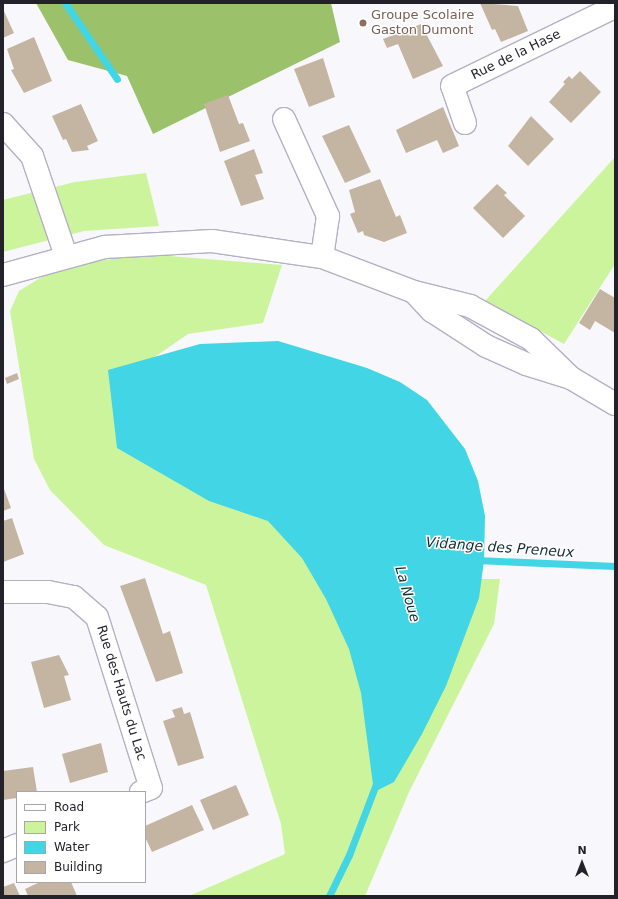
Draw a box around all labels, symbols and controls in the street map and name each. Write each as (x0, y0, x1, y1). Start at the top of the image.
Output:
place label: Groupe Scolaire Gaston Dumont (371, 8, 474, 39)
marker: Groupe Scolaire Gaston Dumont (358, 18, 368, 28)
street label: Rue de la Hase (469, 27, 563, 83)
water label: Vidange des Preneux (425, 533, 575, 561)
water label: La Noue (392, 564, 424, 624)
street label: Rue des Hauts du Lac (93, 623, 149, 763)
legend (16, 791, 146, 883)
text: Road (54, 800, 84, 814)
text: Park (54, 820, 80, 834)
text: Water (54, 840, 89, 854)
north arrow (562, 843, 602, 883)
text: N (577, 844, 587, 857)
text: Building (54, 860, 103, 874)

